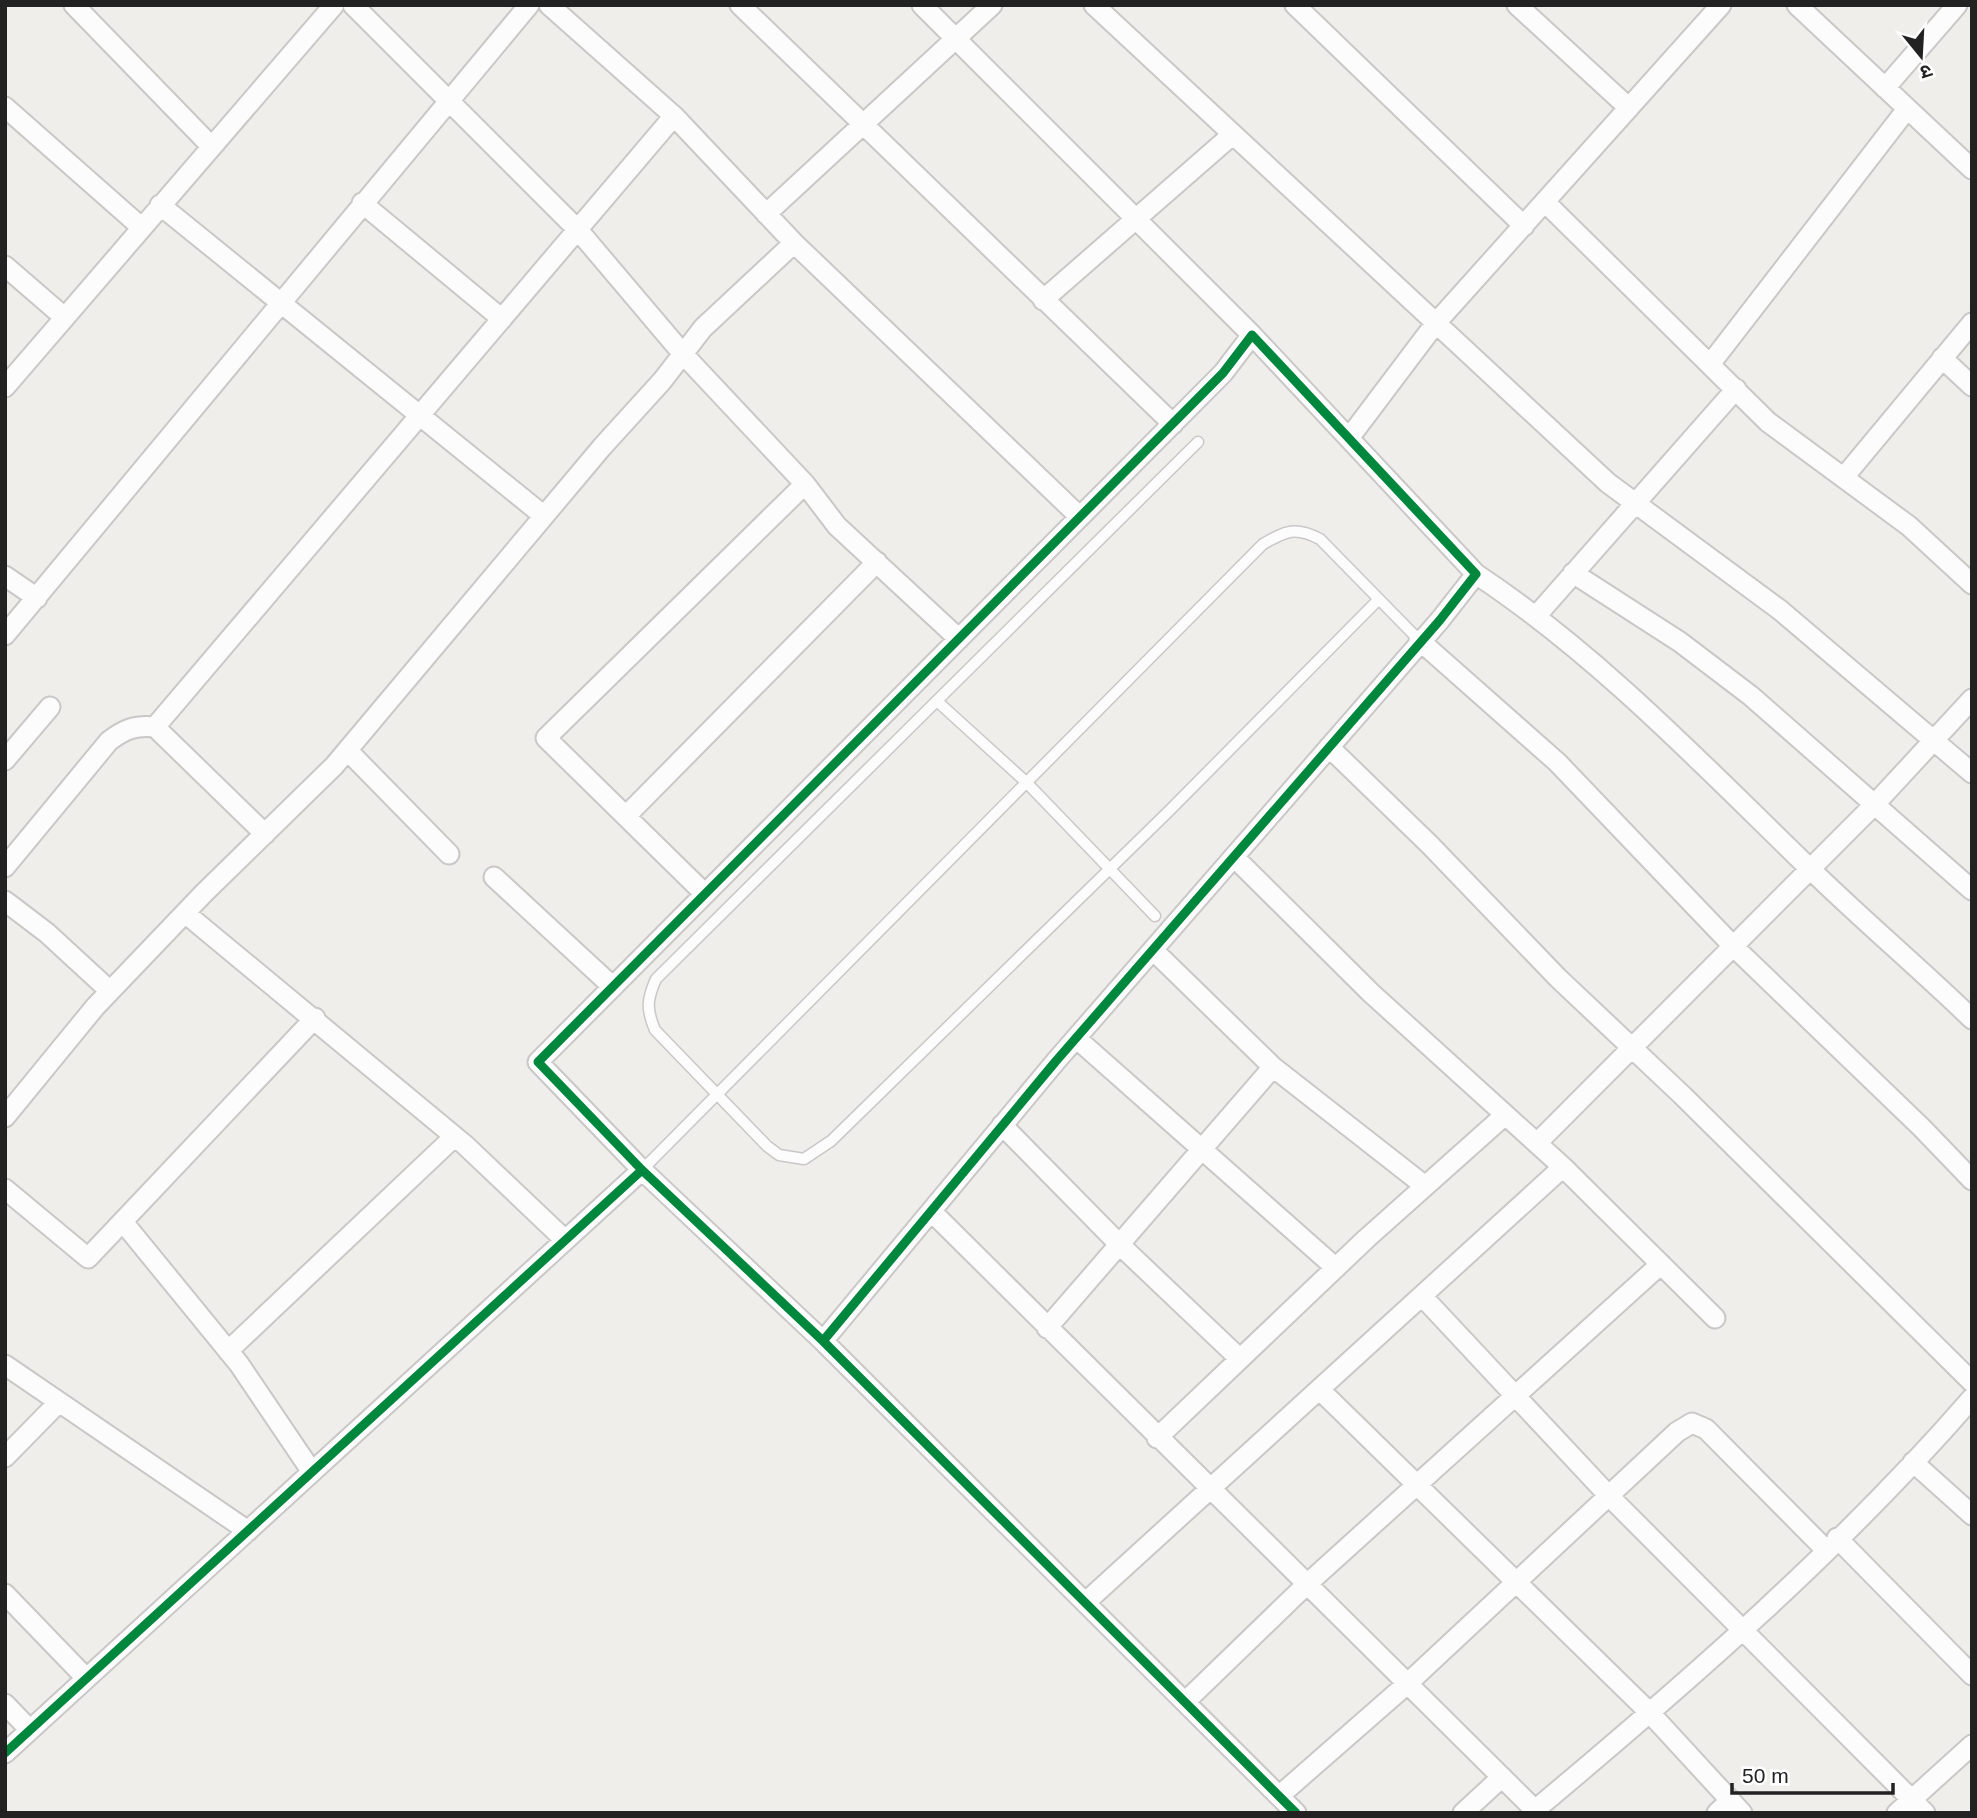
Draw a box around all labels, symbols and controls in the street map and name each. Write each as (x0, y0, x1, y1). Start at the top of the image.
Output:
north arrow (1886, 21, 1956, 91)
text: उ (1917, 60, 1935, 84)
scale bar (1732, 1752, 1893, 1796)
text: 50 m (1742, 1764, 1789, 1787)

